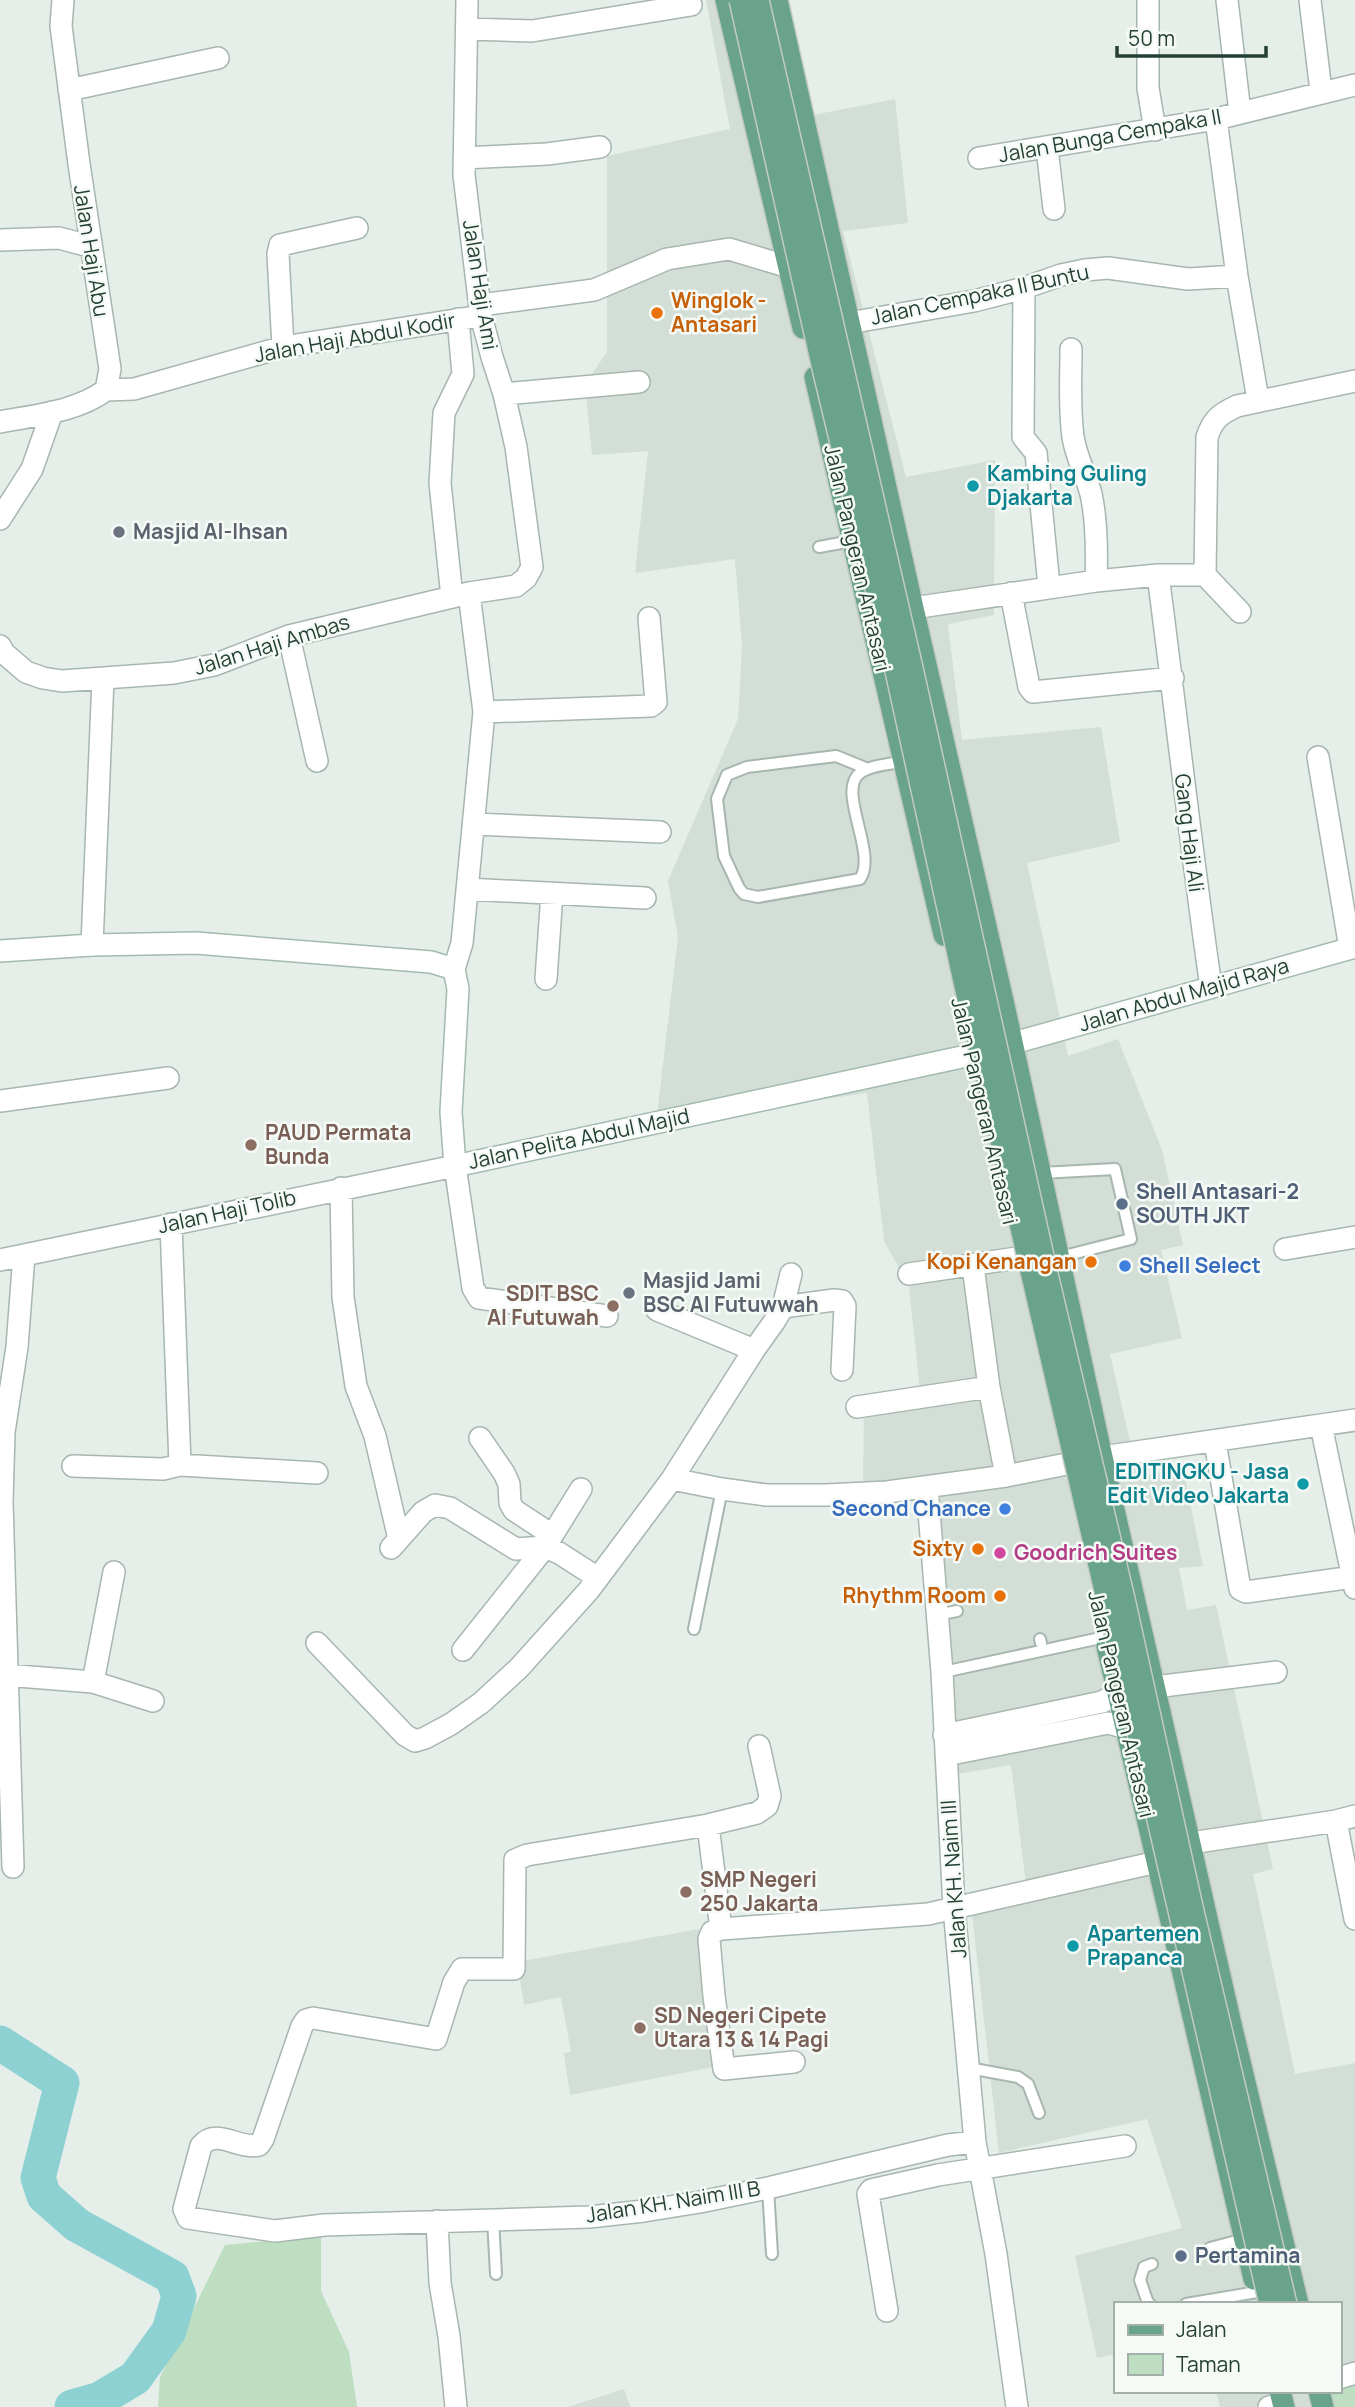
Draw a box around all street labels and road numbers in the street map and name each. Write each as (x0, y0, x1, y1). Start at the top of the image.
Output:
street label: Jalan Bunga Cempaka II (996, 102, 1223, 168)
street label: Jalan Haji Abu (68, 183, 116, 319)
street label: Jalan Haji Ami (457, 218, 505, 352)
street label: Jalan Cempaka II Buntu (868, 257, 1092, 331)
street label: Jalan Haji Abdul Kodir (252, 305, 458, 368)
street label: Jalan Pangeran Antasari (818, 441, 898, 674)
street label: Jalan Haji Ambas (190, 607, 353, 681)
street label: Gang Haji Ali (1169, 772, 1211, 894)
street label: Jalan Abdul Majid Raya (1076, 951, 1292, 1037)
street label: Jalan Pangeran Antasari (945, 994, 1025, 1227)
street label: Jalan Pelita Abdul Majid (466, 1101, 692, 1175)
street label: Jalan Haji Tolib (155, 1183, 298, 1239)
street label: Jalan Pangeran Antasari (1082, 1587, 1162, 1820)
street label: Jalan KH. Naim III (934, 1799, 973, 1959)
street label: Jalan KH. Naim III B (584, 2173, 762, 2229)

